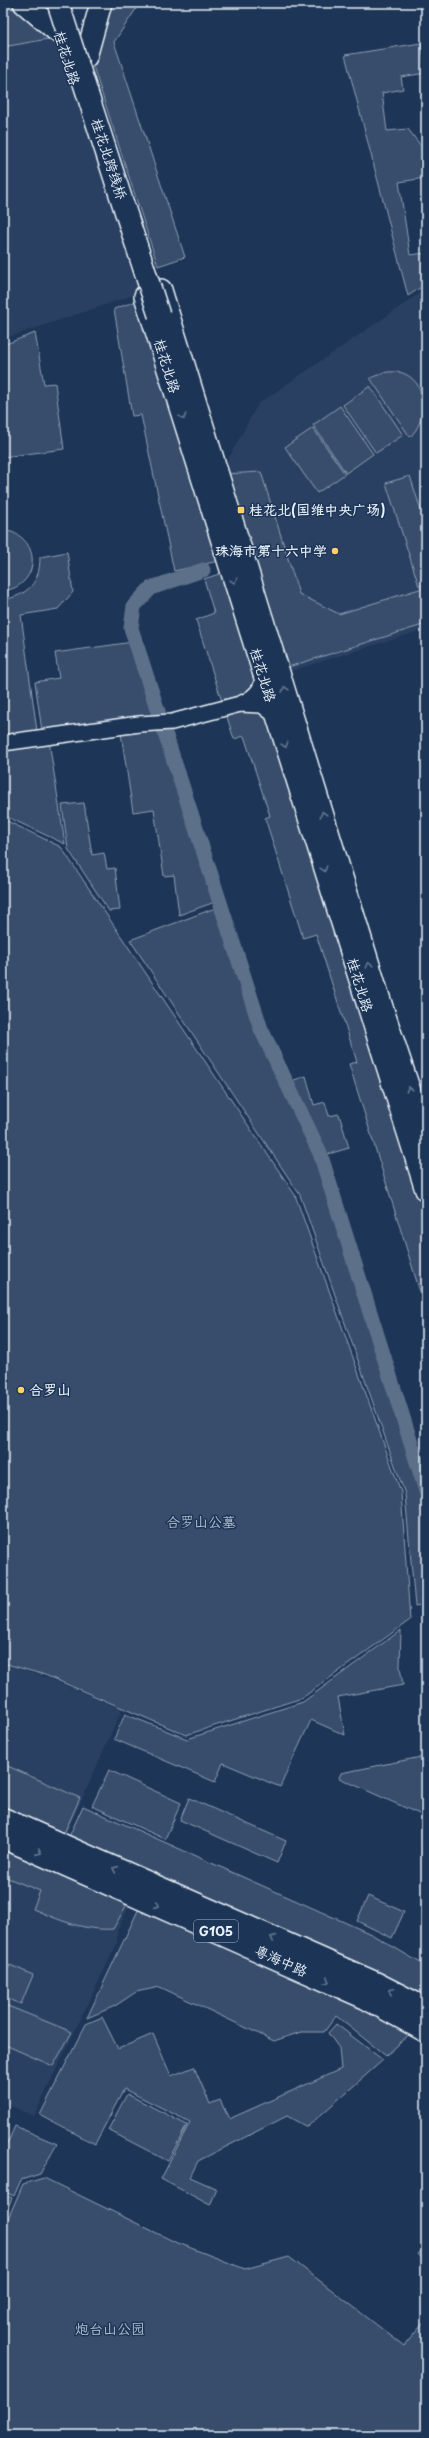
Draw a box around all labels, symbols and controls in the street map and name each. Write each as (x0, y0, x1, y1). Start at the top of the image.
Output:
street label: 桂花北路 (49, 28, 86, 88)
street label: 桂花北跨线桥 (87, 116, 132, 202)
street label: 桂花北路 (149, 336, 186, 396)
one-way arrow (178, 413, 186, 420)
place label: 桂花北(国维中央广场) (249, 499, 386, 520)
marker: 桂花北(国维中央广场) (236, 505, 246, 515)
place label: 珠海市第十六中学 (215, 540, 327, 561)
marker: 珠海市第十六中学 (330, 546, 340, 556)
one-way arrow (229, 577, 238, 584)
street label: 桂花北路 (245, 645, 282, 705)
one-way arrow (281, 686, 290, 693)
one-way arrow (280, 741, 289, 748)
one-way arrow (319, 810, 328, 817)
one-way arrow (319, 865, 328, 872)
street label: 桂花北路 (342, 955, 379, 1015)
one-way arrow (365, 961, 374, 968)
one-way arrow (405, 1085, 414, 1092)
place label: 合罗山 (29, 1379, 71, 1400)
marker: 合罗山 (16, 1385, 26, 1395)
park label: 合罗山公墓 (166, 1511, 236, 1532)
one-way arrow (35, 1848, 42, 1856)
one-way arrow (112, 1865, 119, 1873)
one-way arrow (154, 1901, 161, 1909)
road number: G105 (194, 1920, 238, 1942)
one-way arrow (269, 1935, 277, 1943)
street label: 粤海中路 (251, 1940, 311, 1982)
one-way arrow (323, 1976, 331, 1984)
one-way arrow (388, 1989, 395, 1996)
park label: 炮台山公园 (75, 2318, 145, 2339)

